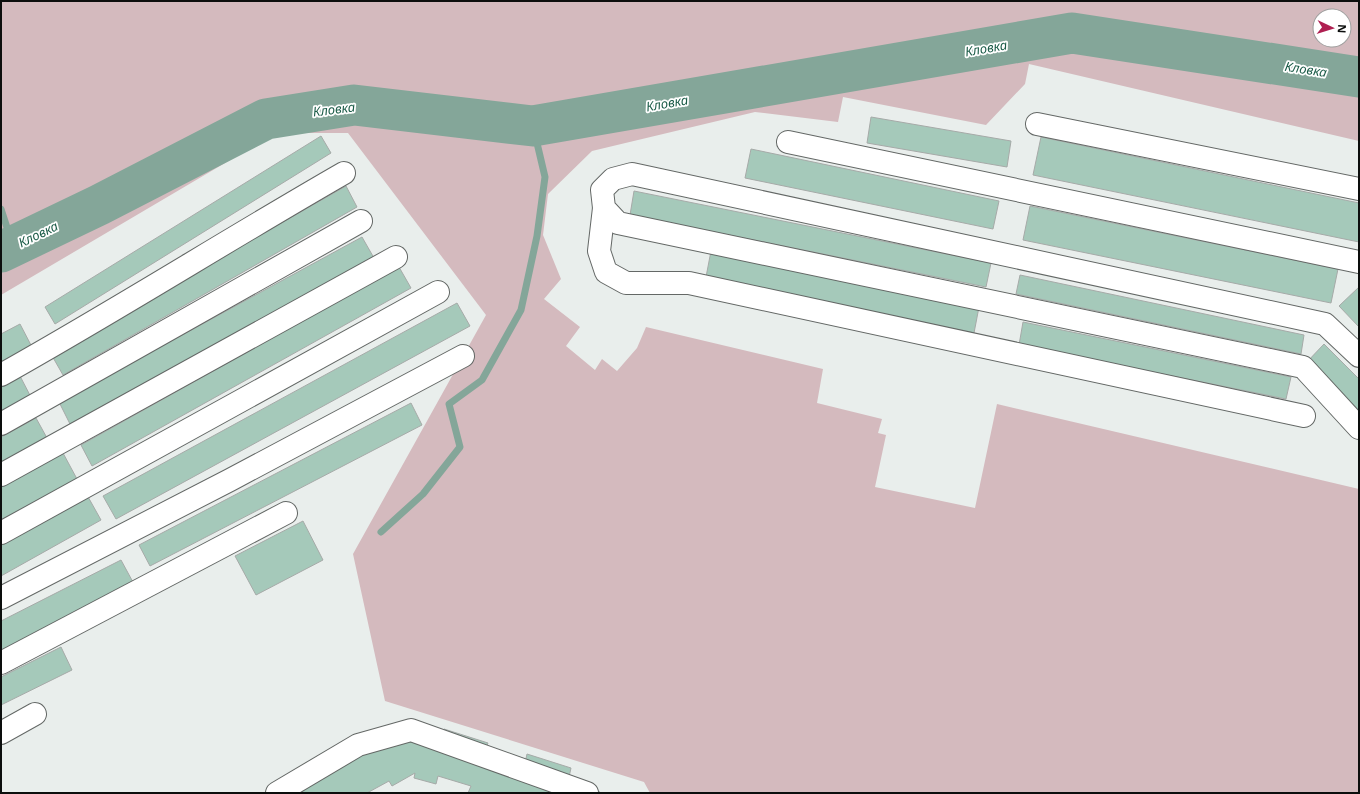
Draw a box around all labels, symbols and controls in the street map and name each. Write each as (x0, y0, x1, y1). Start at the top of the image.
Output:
north arrow (1312, 8, 1352, 48)
text: N (1335, 24, 1350, 34)
water label: Кловка (964, 35, 1009, 61)
water label: Кловка (1284, 57, 1329, 81)
water label: Кловка (645, 90, 690, 116)
water label: Кловка (312, 97, 357, 121)
water label: Кловка (15, 216, 62, 251)

